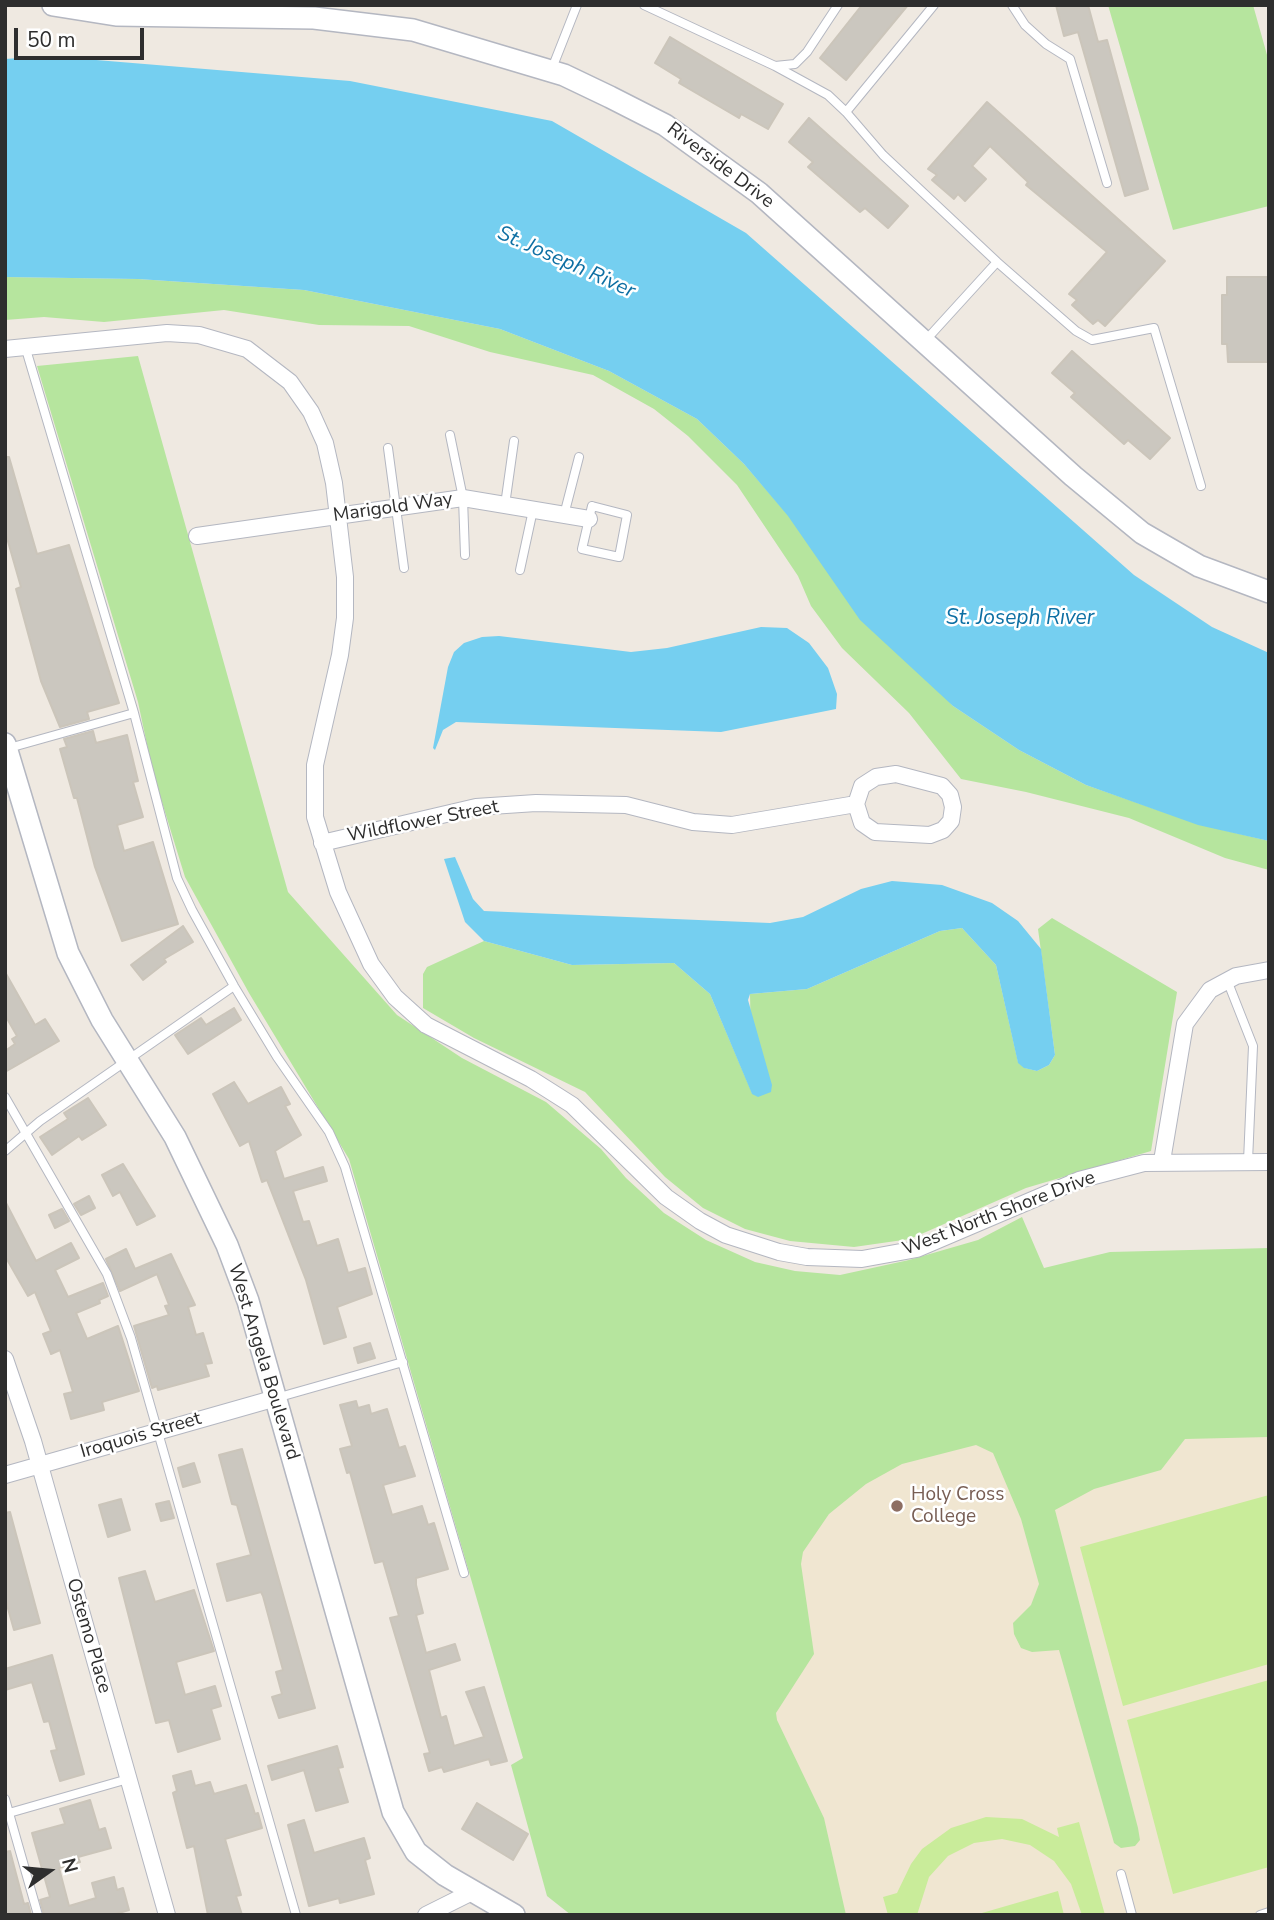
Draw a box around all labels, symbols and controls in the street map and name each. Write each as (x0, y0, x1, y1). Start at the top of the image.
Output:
scale bar (18, 14, 147, 58)
text: 50 m (27, 26, 76, 54)
street label: Riverside Drive (662, 118, 778, 214)
water label: St. Joseph River (493, 221, 639, 305)
street label: Marigold Way (332, 488, 454, 528)
water label: St. Joseph River (946, 606, 1094, 632)
street label: Wildflower Street (345, 796, 501, 848)
street label: West North Shore Drive (899, 1167, 1099, 1261)
street label: West Angela Boulevard (222, 1261, 304, 1463)
street label: Iroquois Street (78, 1408, 204, 1464)
place label: Holy Cross College (911, 1484, 1004, 1528)
marker: Holy Cross College (889, 1498, 905, 1514)
street label: Ostemo Place (61, 1576, 115, 1696)
north arrow (14, 1836, 84, 1906)
text: N (55, 1855, 84, 1876)

